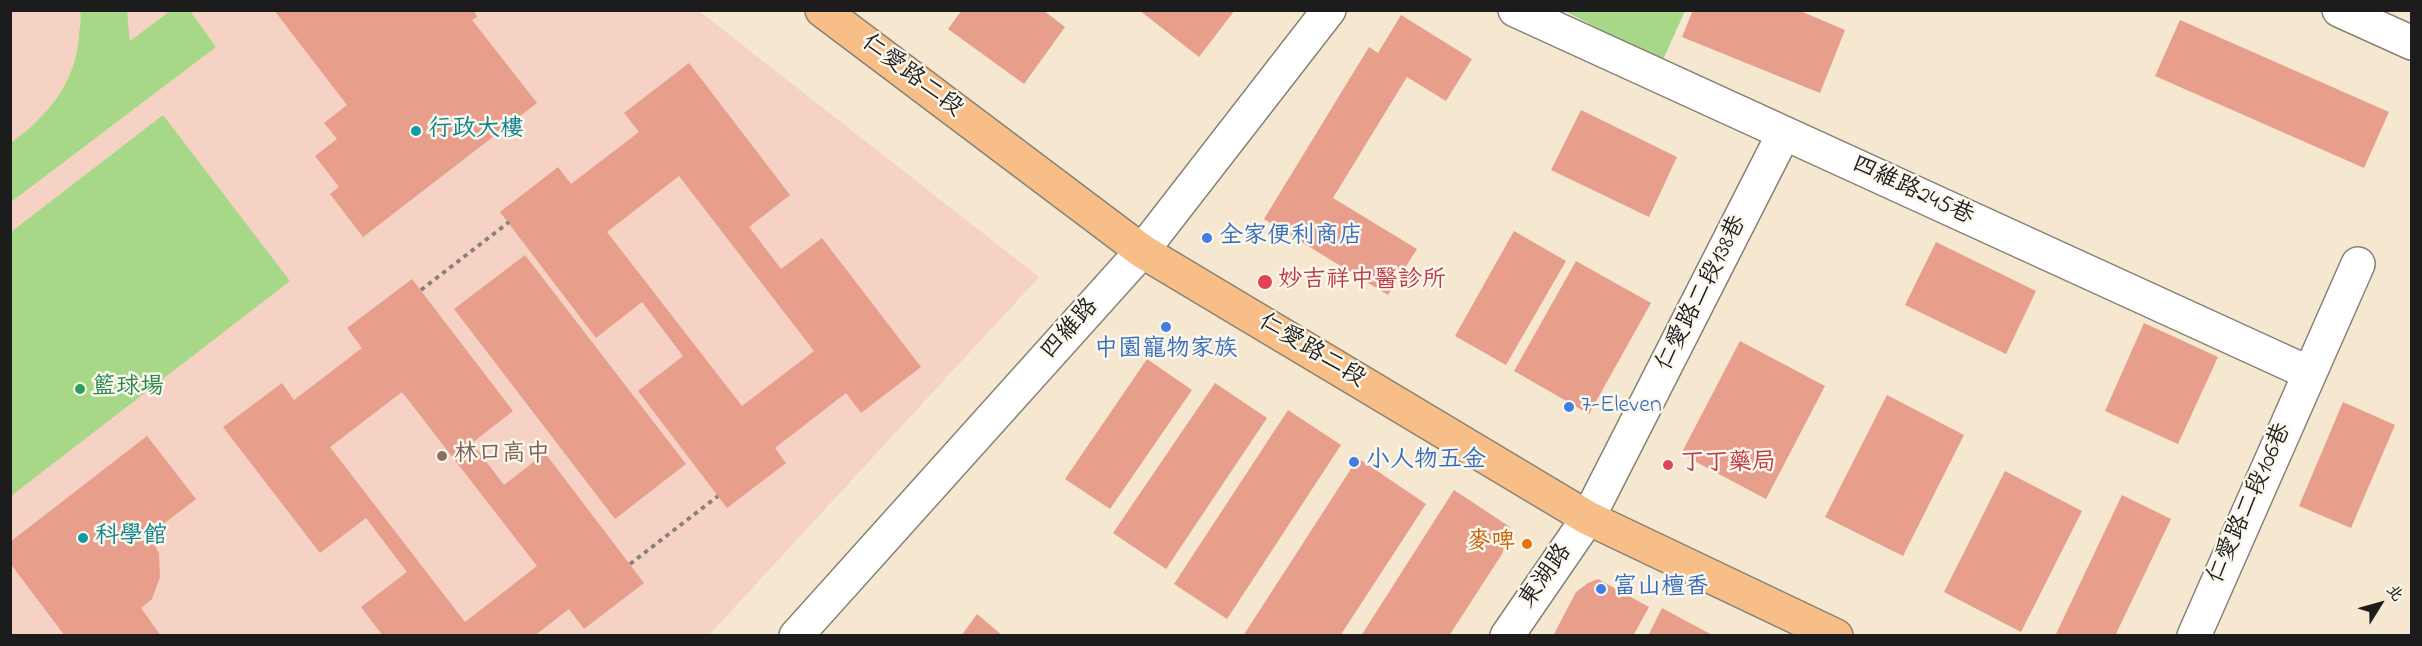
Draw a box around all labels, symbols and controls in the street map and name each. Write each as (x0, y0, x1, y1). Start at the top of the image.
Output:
street label: 仁愛路二段 (854, 29, 968, 125)
place label: 行政大樓 (428, 117, 524, 145)
marker: 行政大樓 (409, 124, 423, 138)
street label: 四維路245巷 (1846, 151, 1978, 233)
street label: 仁愛路二段138巷 (1651, 211, 1755, 377)
place label: 全家便利商店 (1219, 224, 1363, 252)
marker: 全家便利商店 (1200, 231, 1214, 245)
place label: 妙吉祥中醫診所 (1278, 268, 1446, 296)
marker: 妙吉祥中醫診所 (1256, 273, 1274, 291)
street label: 四維路 (1036, 294, 1106, 366)
street label: 仁愛路二段 (1252, 309, 1370, 395)
marker: 中園寵物家族 (1159, 320, 1173, 334)
place label: 中園寵物家族 (1094, 337, 1238, 365)
place label: 籃球場 (92, 375, 164, 403)
marker: 籃球場 (73, 382, 87, 396)
place label: 7-Eleven (1581, 393, 1662, 421)
marker: 7-Eleven (1562, 400, 1576, 414)
street label: 仁愛路二段106巷 (2203, 419, 2299, 589)
place label: 林口高中 (454, 442, 550, 470)
place label: 小人物五金 (1366, 448, 1486, 476)
marker: 林口高中 (435, 449, 449, 463)
place label: 丁丁藥局 (1680, 451, 1776, 479)
marker: 小人物五金 (1347, 455, 1361, 469)
marker: 丁丁藥局 (1661, 458, 1675, 472)
place label: 科學館 (95, 524, 167, 552)
place label: 麥啤 (1467, 530, 1515, 558)
marker: 科學館 (76, 531, 90, 545)
marker: 麥啤 (1520, 537, 1534, 551)
street label: 東湖路 (1515, 539, 1579, 615)
north arrow (2350, 574, 2410, 634)
place label: 富山檀香 (1613, 575, 1709, 603)
text: 北 (2380, 580, 2409, 607)
marker: 富山檀香 (1594, 582, 1608, 596)

